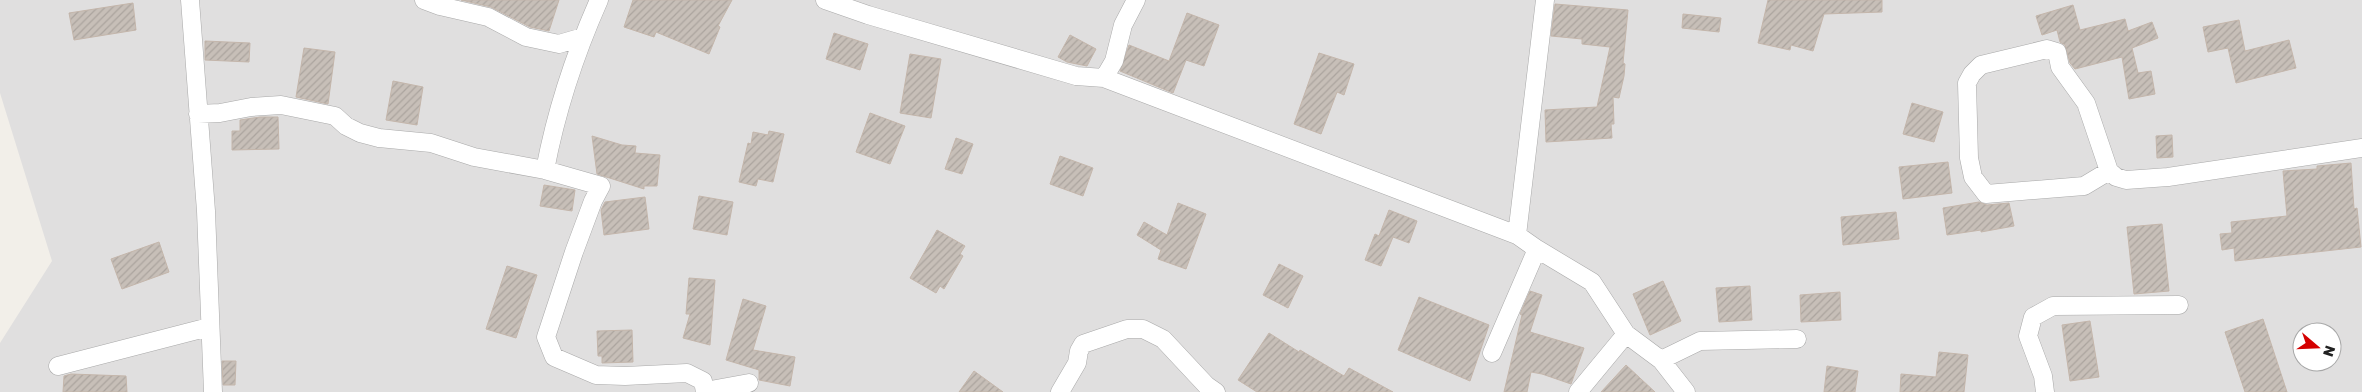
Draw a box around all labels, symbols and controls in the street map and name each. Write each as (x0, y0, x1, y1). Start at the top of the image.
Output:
north arrow (2292, 322, 2342, 372)
text: N (2320, 344, 2340, 359)

